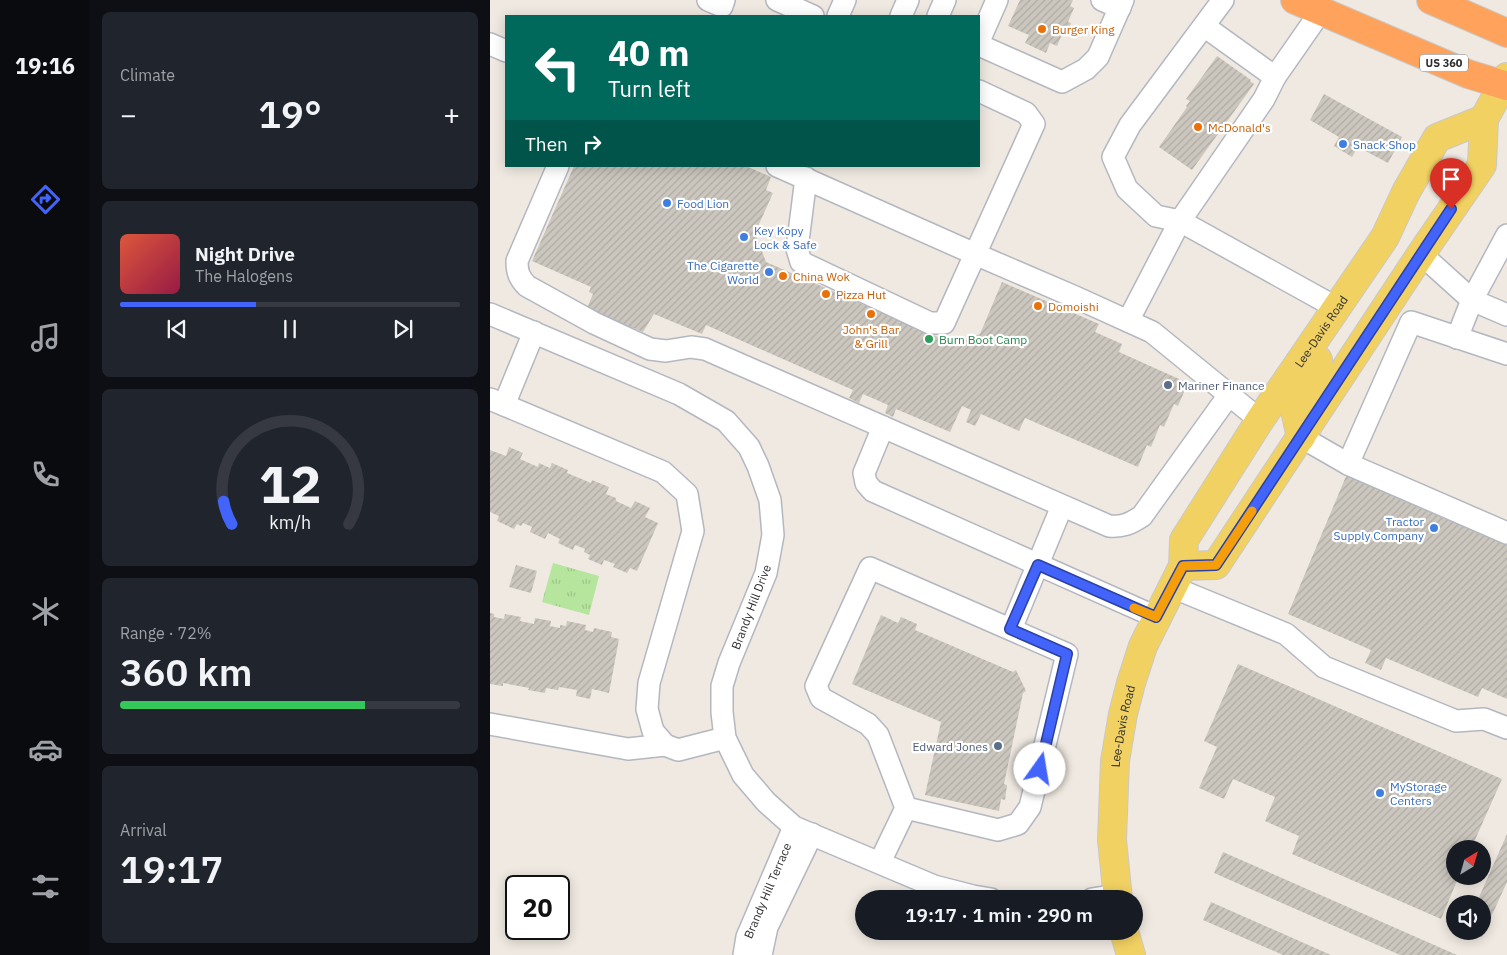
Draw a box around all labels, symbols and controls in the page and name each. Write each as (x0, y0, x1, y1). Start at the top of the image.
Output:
place label: Burger King (1052, 22, 1115, 37)
marker: Burger King (1036, 23, 1048, 35)
text: 40 m (608, 30, 690, 76)
icon: left (525, 35, 590, 100)
text: 19:16 (15, 51, 75, 80)
road number: US 360 (1420, 54, 1468, 72)
text: Climate (120, 65, 175, 85)
text: Turn left (608, 74, 691, 103)
text: 19° (258, 89, 322, 138)
text: − (120, 96, 137, 133)
text: + (443, 96, 460, 133)
place label: McDonald's (1208, 120, 1271, 135)
marker: McDonald's (1192, 121, 1204, 133)
icon: right (578, 130, 606, 158)
text: Then (525, 132, 568, 156)
place label: Snack Shop (1353, 137, 1416, 152)
marker: Snack Shop (1337, 138, 1349, 150)
pin (1430, 158, 1472, 209)
icon: arrive (1437, 165, 1465, 193)
icon: directions (28, 182, 63, 217)
place label: Food Lion (677, 196, 729, 211)
marker: Food Lion (661, 197, 673, 209)
place label: Key Kopy Lock & Safe (754, 223, 817, 252)
marker: Key Kopy Lock & Safe (738, 231, 750, 243)
text: Night Drive (195, 242, 295, 266)
place label: The Cigarette World (687, 258, 759, 287)
text: The Halogens (195, 266, 293, 286)
marker: The Cigarette World (763, 266, 775, 278)
place label: China Wok (793, 269, 851, 284)
marker: China Wok (777, 270, 789, 282)
place label: Pizza Hut (836, 287, 886, 302)
marker: Pizza Hut (820, 288, 832, 300)
street label: Lee-Davis Road (1291, 292, 1350, 370)
place label: Domoishi (1048, 299, 1099, 314)
marker: Domoishi (1032, 300, 1044, 312)
marker: John's Bar & Grill (865, 308, 877, 320)
icon: previous (163, 315, 191, 343)
icon: pause (276, 315, 304, 343)
icon: next (389, 315, 417, 343)
icon: music (28, 320, 63, 355)
place label: John's Bar & Grill (843, 322, 900, 351)
place label: Burn Boot Camp (939, 332, 1027, 347)
marker: Burn Boot Camp (923, 333, 935, 345)
place label: Mariner Finance (1178, 378, 1265, 393)
marker: Mariner Finance (1162, 379, 1174, 391)
text: 12 (259, 450, 321, 517)
icon: phone (28, 457, 63, 492)
text: km/h (269, 511, 311, 534)
place label: Tractor Supply Company (1334, 514, 1425, 543)
marker: Tractor Supply Company (1428, 522, 1440, 534)
street label: Brandy Hill Drive (728, 562, 774, 652)
icon: climate (28, 594, 63, 629)
text: Range · 72% (120, 623, 212, 643)
text: 360 km (120, 647, 252, 696)
street label: Lee-Davis Road (1107, 683, 1138, 767)
icon: car (28, 732, 63, 767)
place label: Edward Jones (912, 739, 988, 754)
marker: Edward Jones (992, 740, 1004, 752)
position arrow (1013, 742, 1065, 794)
place label: MyStorage Centers (1390, 779, 1448, 808)
marker: MyStorage Centers (1374, 787, 1386, 799)
text: Arrival (120, 820, 167, 840)
street label: Brandy Hill Terrace (740, 840, 794, 940)
north arrow (1446, 840, 1491, 885)
map controls (1446, 840, 1491, 940)
text: 19:17 (120, 844, 223, 893)
icon: filters (28, 869, 63, 904)
speed limit sign: 20 (505, 875, 570, 940)
button: sound (1446, 895, 1491, 940)
text: 19:17 · 1 min · 290 m (905, 903, 1093, 927)

